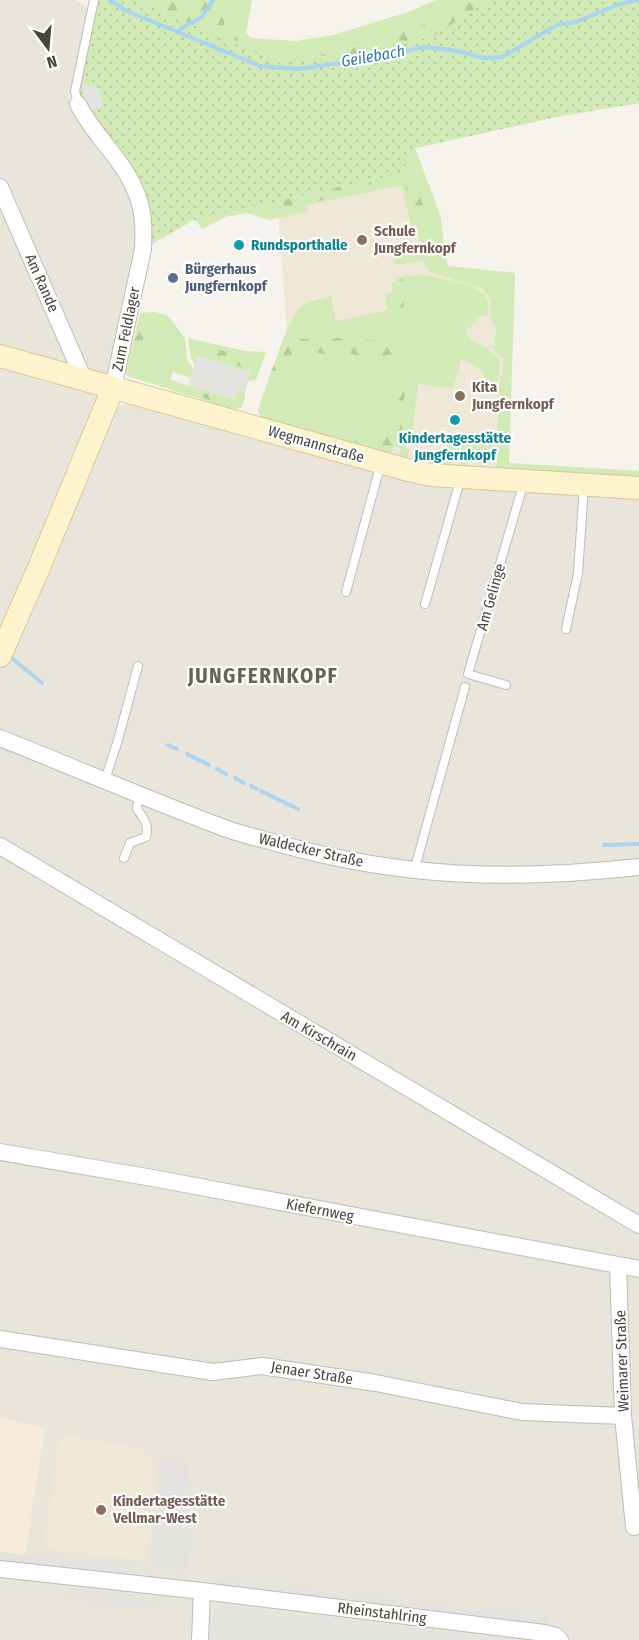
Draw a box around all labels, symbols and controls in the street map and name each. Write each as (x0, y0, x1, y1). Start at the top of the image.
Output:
north arrow (18, 18, 78, 78)
water label: Geilebach (340, 41, 406, 71)
text: N (45, 51, 59, 72)
place label: Schule Jungfernkopf (373, 222, 457, 257)
marker: Schule Jungfernkopf (355, 233, 369, 247)
place label: Rundsporthalle (251, 236, 348, 254)
marker: Rundsporthalle (232, 238, 246, 252)
street label: Am Rande (21, 251, 63, 315)
place label: Bürgerhaus Jungfernkopf (184, 260, 268, 295)
marker: Bürgerhaus Jungfernkopf (166, 271, 180, 285)
street label: Zum Feldlager (108, 285, 144, 373)
place label: Kita Jungfernkopf (471, 378, 555, 413)
marker: Kita Jungfernkopf (453, 389, 467, 403)
marker: Kindertagesstätte Jungfernkopf (448, 413, 462, 427)
street label: Wegmannstraße (266, 422, 366, 466)
place label: Kindertagesstätte Jungfernkopf (399, 429, 512, 464)
street label: Am Gelinge (473, 561, 509, 633)
district label: JUNGFERNKOPF (187, 663, 338, 689)
street label: Waldecker Straße (257, 829, 365, 871)
street label: Am Kirschrain (278, 1007, 360, 1065)
street label: Kiefernweg (285, 1195, 355, 1225)
street label: Weimarer Straße (611, 1310, 633, 1412)
street label: Jenaer Straße (270, 1358, 354, 1388)
place label: Kindertagesstätte Vellmar-West (112, 1492, 226, 1527)
marker: Kindertagesstätte Vellmar-West (94, 1503, 108, 1517)
street label: Rheinstahlring (336, 1599, 428, 1627)

